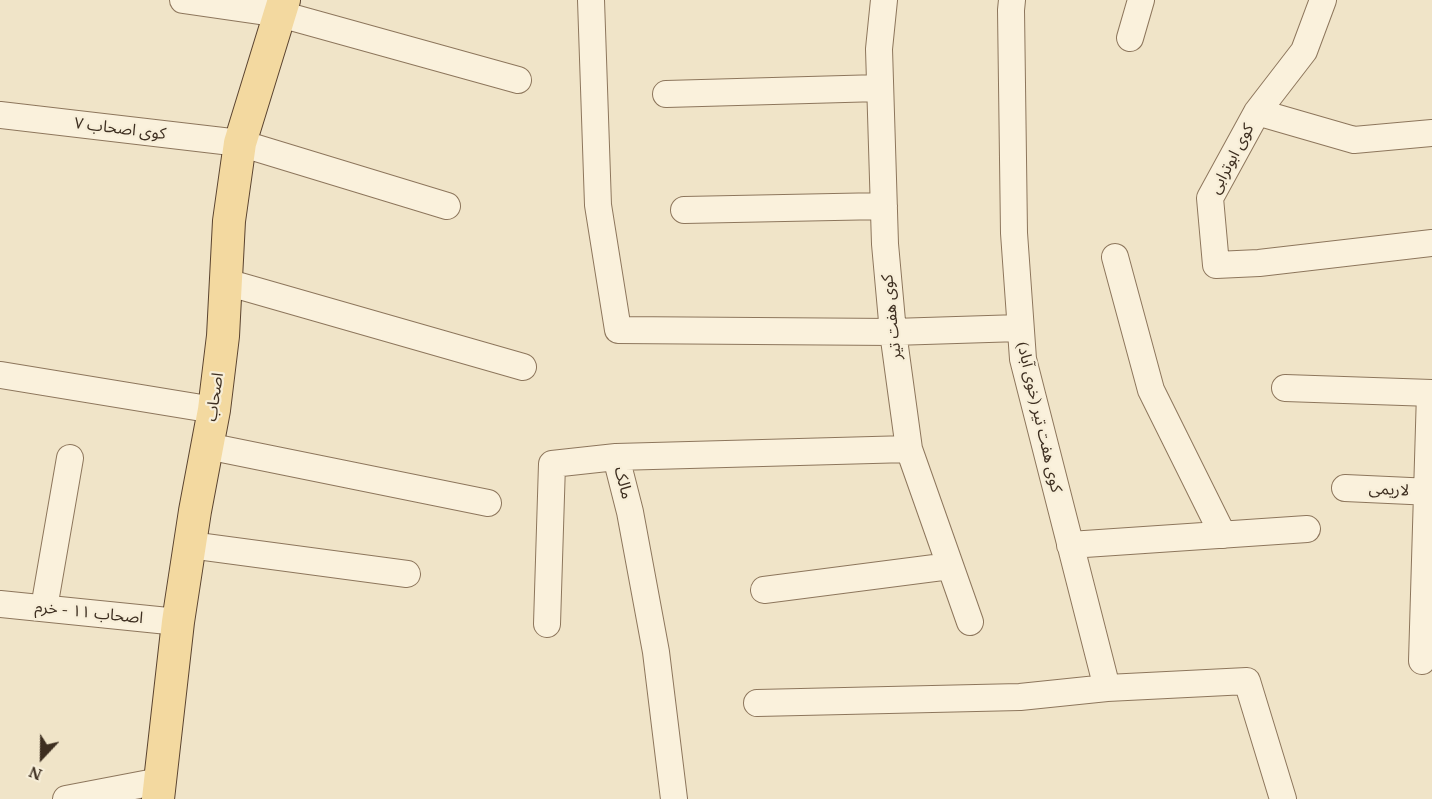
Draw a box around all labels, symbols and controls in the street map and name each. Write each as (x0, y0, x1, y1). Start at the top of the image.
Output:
street label: کوی اصحاب ۷ (73, 114, 167, 144)
street label: کوی ابوترابی (1206, 121, 1258, 197)
street label: کوی هفت تیر (878, 273, 906, 361)
street label: کوی هفت تیر (خوی آباد) (1012, 340, 1066, 494)
street label: اصحاب (202, 371, 228, 423)
street label: مالک (610, 465, 636, 501)
street label: لاریمی (1368, 479, 1410, 501)
street label: اصحاب ۱۱ - خرم (34, 598, 144, 628)
north arrow (12, 727, 72, 787)
text: N (26, 761, 45, 786)

